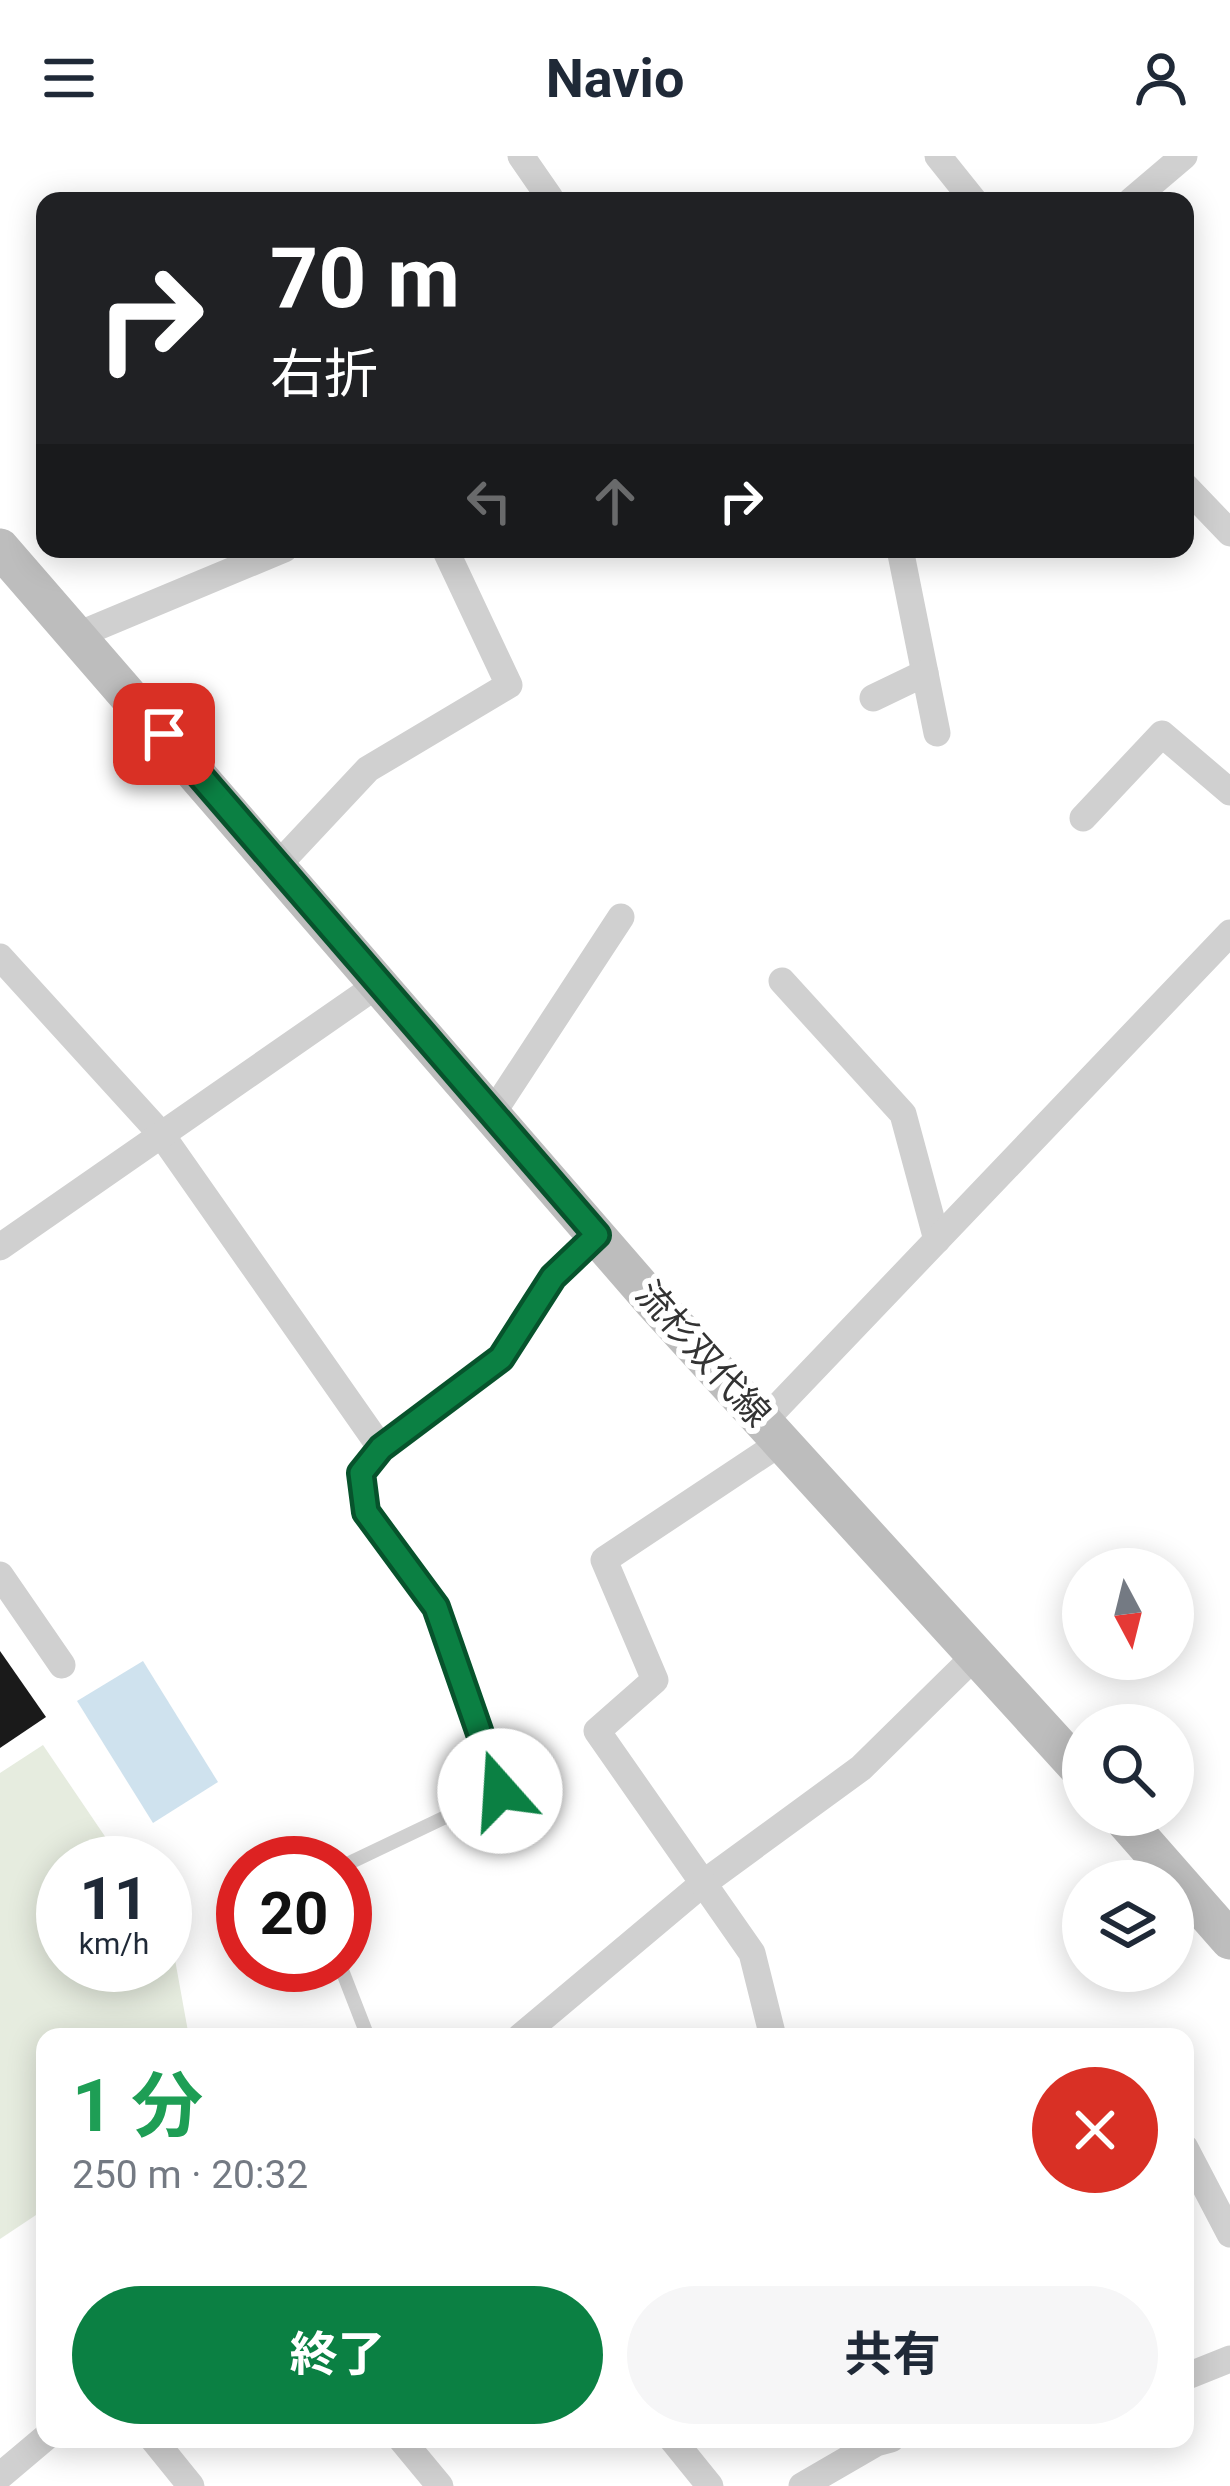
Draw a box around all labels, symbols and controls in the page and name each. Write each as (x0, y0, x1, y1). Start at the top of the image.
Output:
icon: menu (36, 45, 102, 111)
icon: person (1128, 45, 1194, 111)
text: Navio (546, 47, 684, 110)
text: 70 m (270, 229, 460, 328)
icon: right (72, 240, 228, 396)
text: 右折 (270, 343, 378, 406)
icon: left (456, 468, 522, 534)
icon: ahead (582, 468, 648, 534)
icon: right (708, 468, 774, 534)
pin (113, 683, 215, 785)
icon: arrive (131, 701, 197, 767)
street label: 流杉双代線 (627, 1273, 779, 1435)
north arrow (1062, 1548, 1194, 1680)
map controls (1062, 1548, 1194, 1992)
button: search (1062, 1704, 1194, 1836)
position arrow (437, 1728, 563, 1854)
speed limit sign: 20 (216, 1836, 372, 1992)
button: layers (1062, 1860, 1194, 1992)
text: 11 (80, 1863, 148, 1934)
text: km/h (79, 1926, 149, 1961)
text: 1 分 (72, 2064, 203, 2149)
button: close (1032, 2067, 1158, 2193)
text: 250 m · 20:32 (72, 2152, 308, 2198)
button: 終了 (72, 2286, 603, 2424)
button: 共有 (627, 2286, 1158, 2424)

